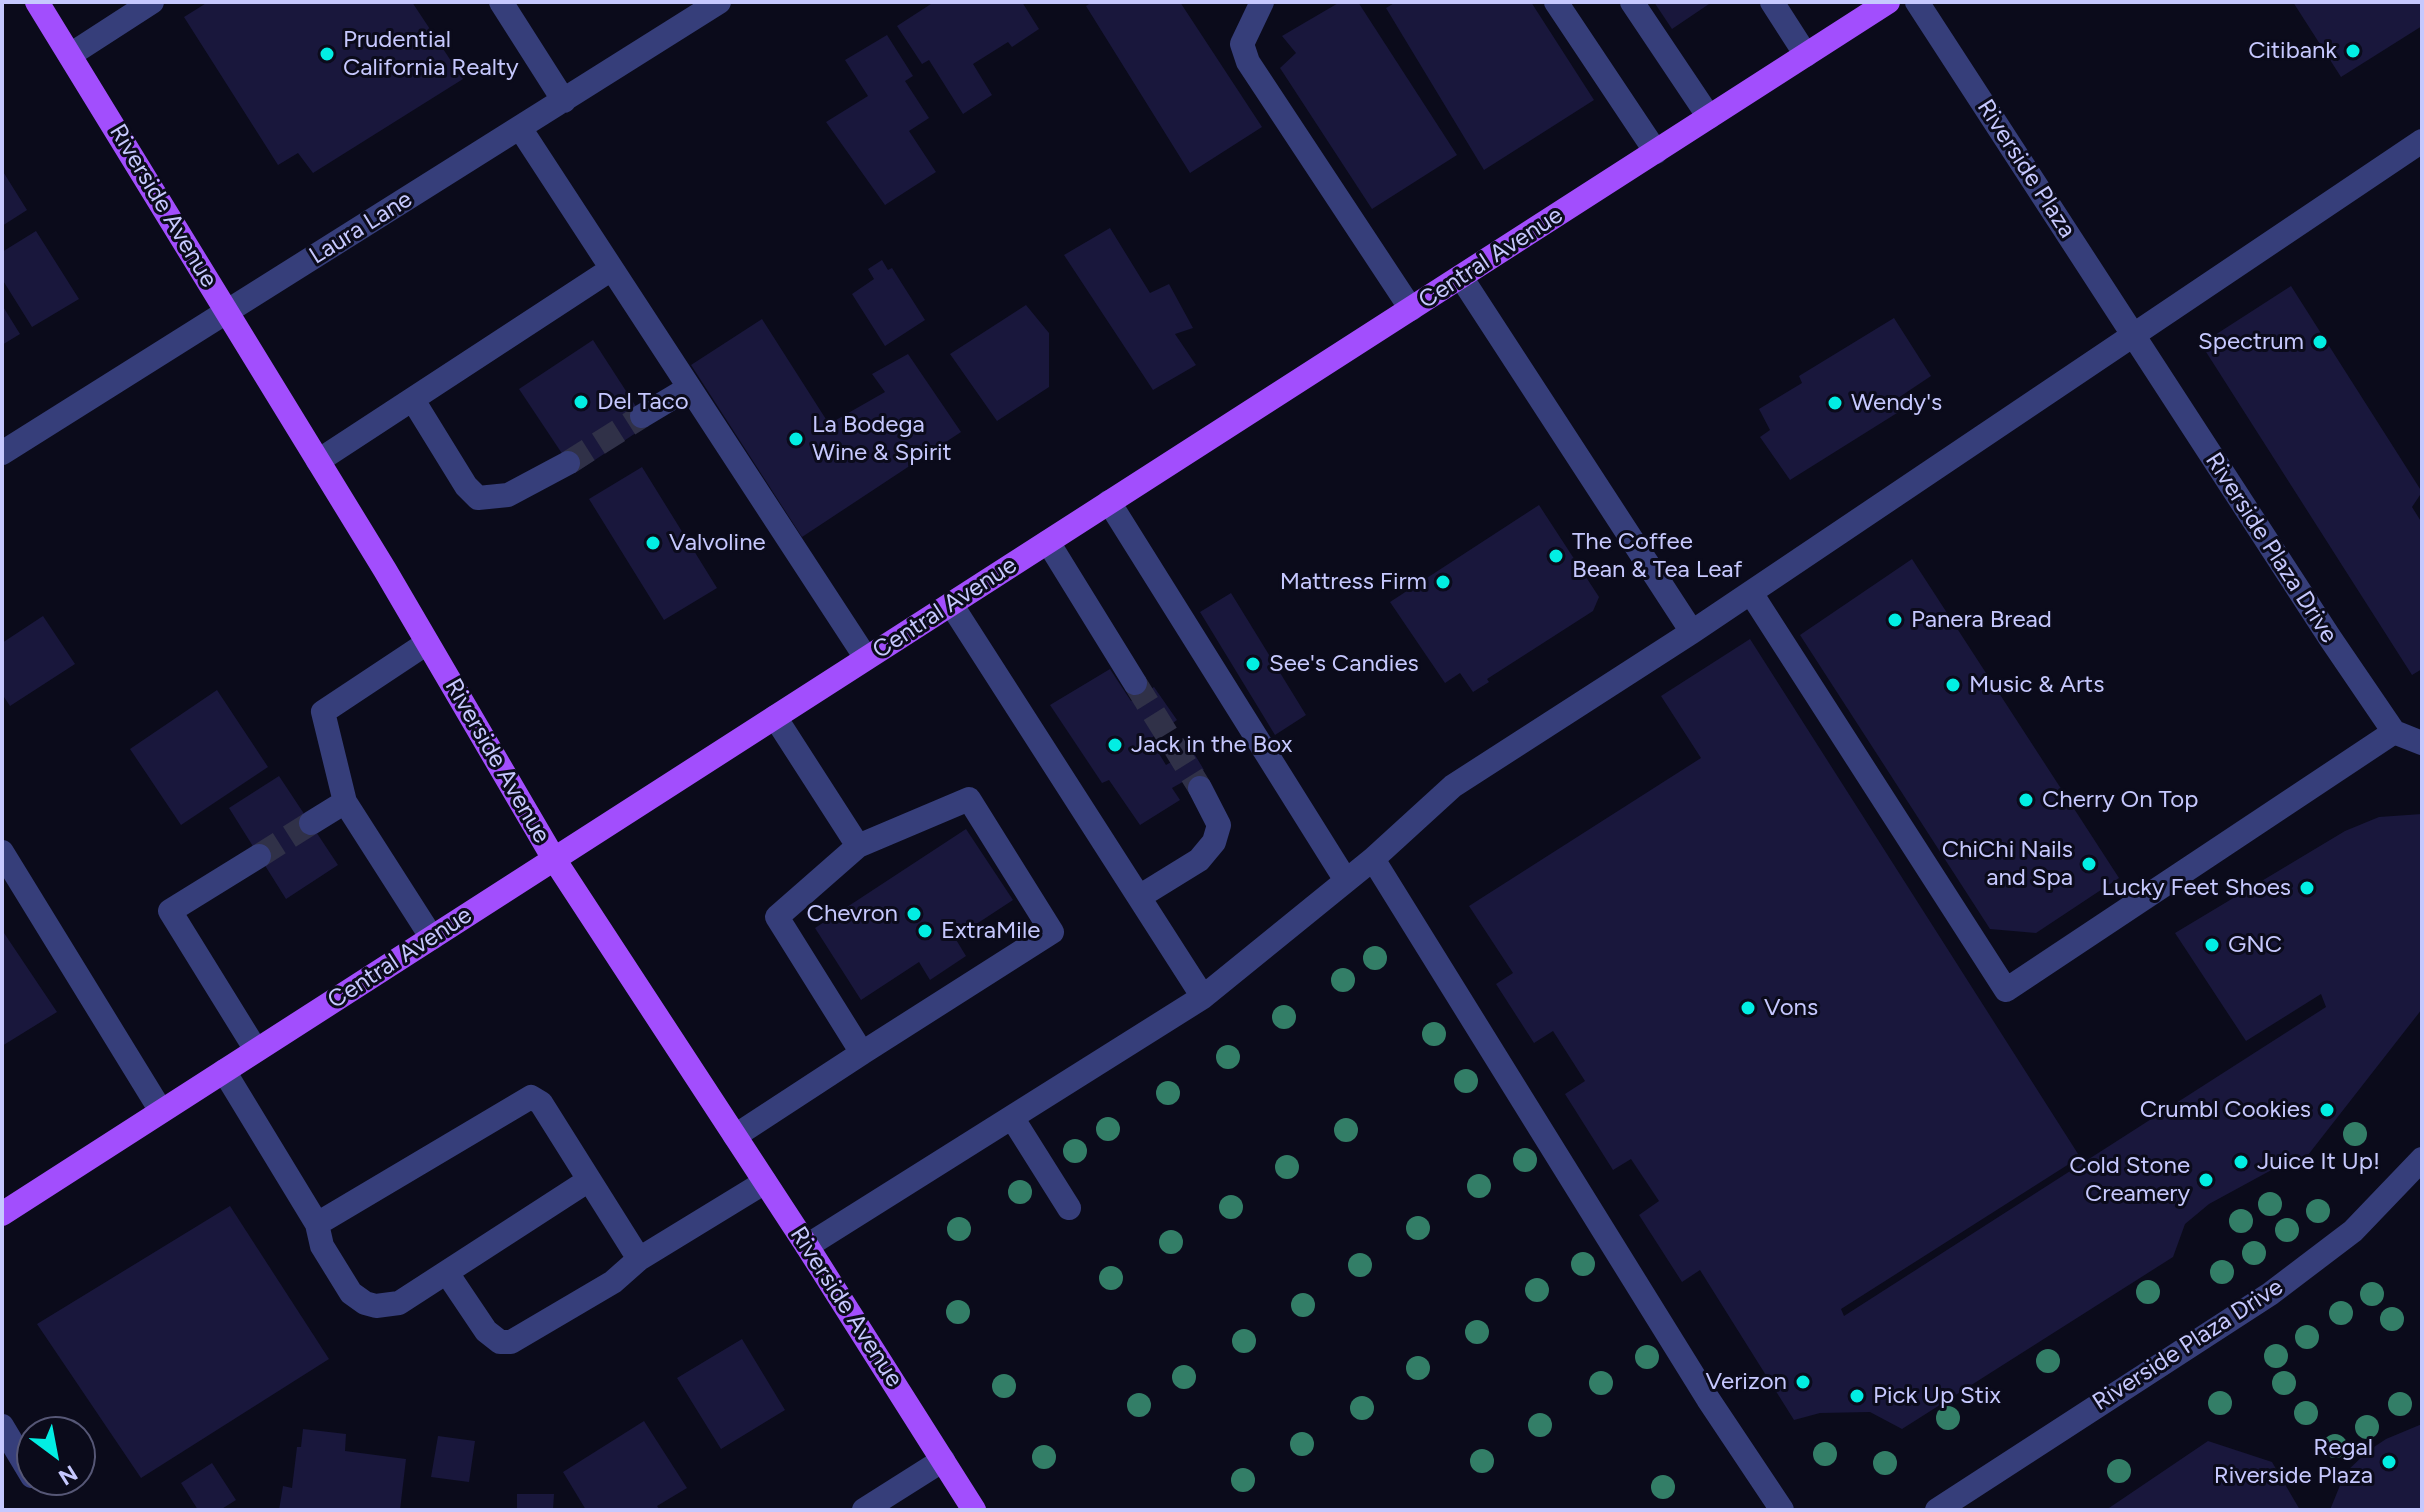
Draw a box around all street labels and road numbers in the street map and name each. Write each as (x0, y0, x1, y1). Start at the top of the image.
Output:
street label: Riverside Plaza (1971, 94, 2081, 244)
street label: Riverside Avenue (103, 119, 223, 293)
street label: Laura Lane (304, 185, 418, 271)
street label: Central Avenue (1414, 201, 1568, 315)
street label: Riverside Plaza Drive (2199, 448, 2343, 648)
street label: Central Avenue (868, 551, 1022, 665)
street label: Riverside Avenue (438, 674, 556, 848)
street label: Central Avenue (323, 901, 477, 1015)
street label: Riverside Avenue (784, 1222, 908, 1392)
street label: Riverside Plaza Drive (2088, 1273, 2288, 1417)

